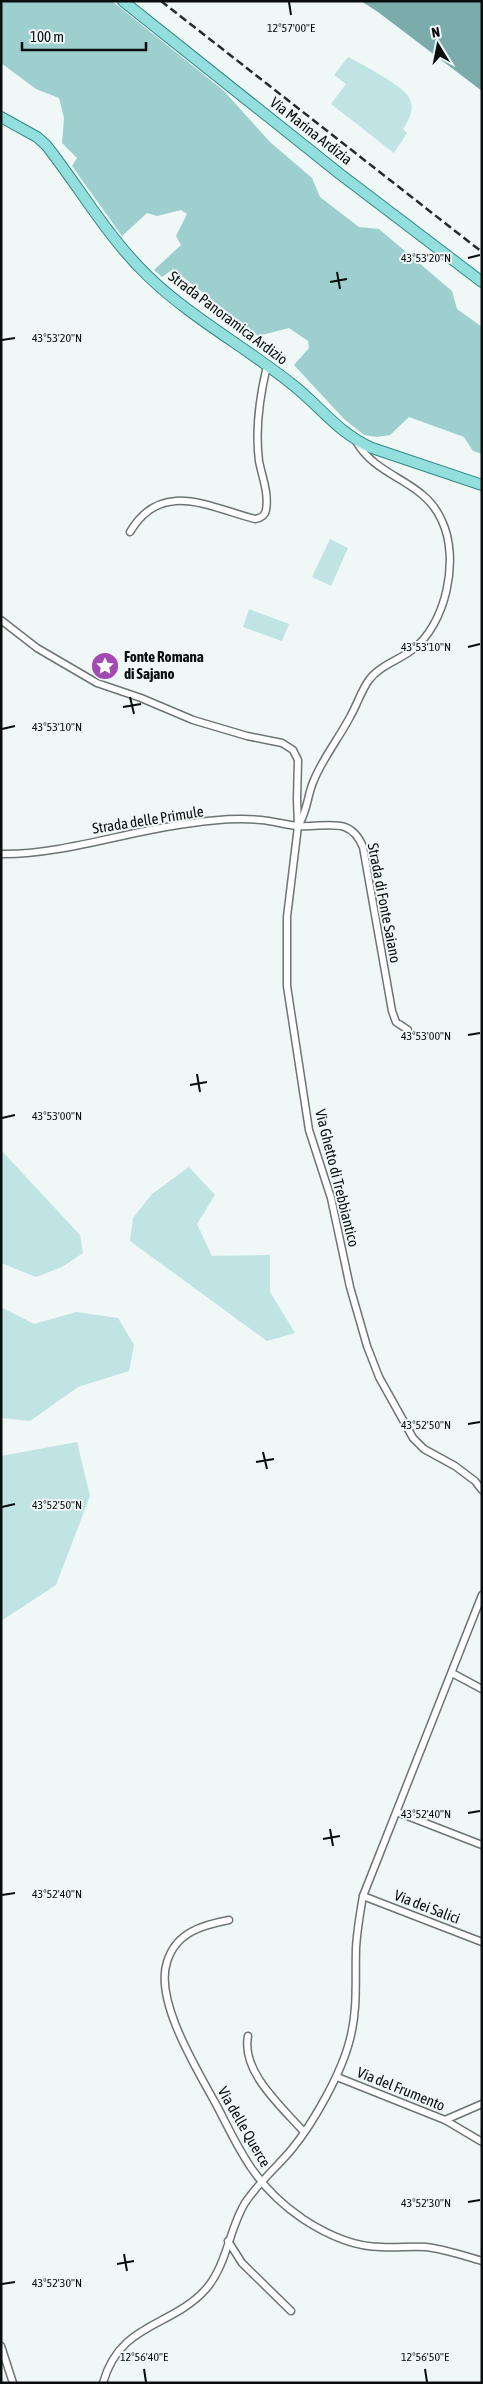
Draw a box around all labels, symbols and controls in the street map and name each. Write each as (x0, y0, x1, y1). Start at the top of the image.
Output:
scale bar (22, 20, 146, 52)
north arrow (413, 20, 463, 70)
text: 12°57'00"E (267, 21, 315, 35)
text: N (430, 24, 441, 41)
text: 100 m (30, 28, 64, 45)
street label: Via Marina Ardizia (267, 93, 356, 168)
text: 43°53'20"N (401, 251, 451, 265)
street label: Strada Panoramica Ardizio (166, 267, 291, 368)
text: 43°53'20"N (32, 331, 82, 345)
text: 43°53'10"N (401, 640, 451, 654)
place label: Fonte Romana di Sajano (124, 648, 204, 682)
place icon: Fonte Romana di Sajano (90, 651, 120, 681)
text: 43°53'10"N (32, 720, 82, 734)
street label: Strada delle Primule (91, 802, 205, 837)
street label: Strada di Fonte Saiano (365, 842, 404, 964)
text: 43°53'00"N (401, 1029, 451, 1043)
street label: Via Ghetto di Trebbiantico (312, 1107, 363, 1248)
text: 43°53'00"N (32, 1109, 82, 1123)
text: 43°52'50"N (401, 1418, 451, 1432)
text: 43°52'50"N (32, 1498, 82, 1512)
text: 43°52'40"N (401, 1807, 451, 1821)
street label: Via dei Salici (392, 1886, 462, 1927)
text: 43°52'40"N (32, 1887, 82, 1901)
street label: Via del Frumento (355, 2063, 448, 2114)
street label: Via delle Querce (215, 2084, 274, 2170)
text: 43°52'30"N (401, 2196, 451, 2210)
text: 43°52'30"N (32, 2276, 82, 2290)
text: 12°56'40"E (120, 2350, 168, 2364)
text: 12°56'50"E (401, 2350, 449, 2364)

